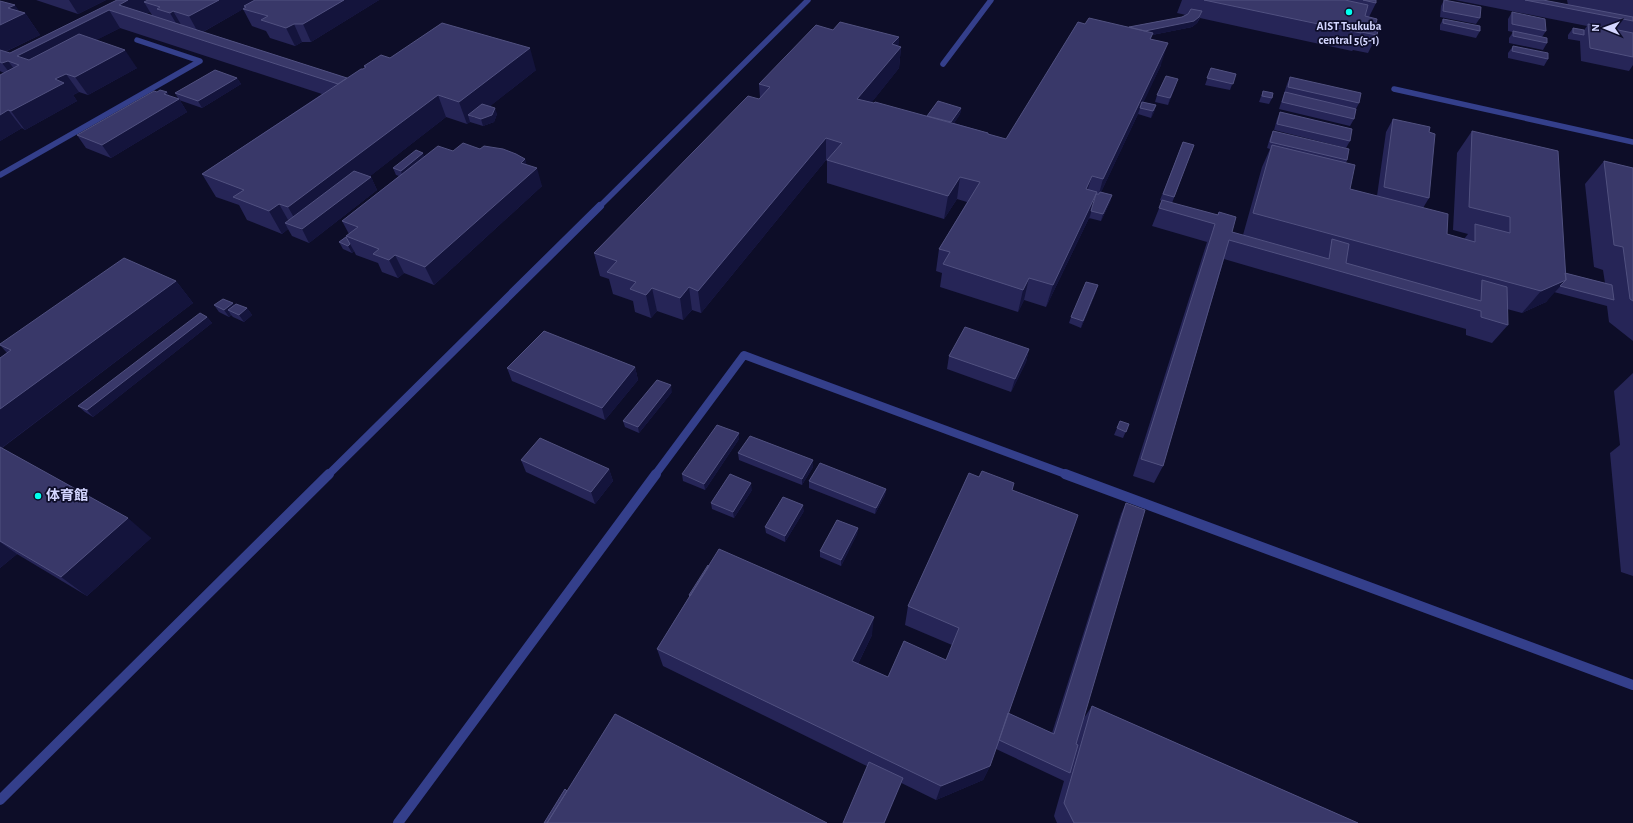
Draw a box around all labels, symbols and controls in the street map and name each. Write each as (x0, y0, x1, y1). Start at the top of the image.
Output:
marker: AIST Tsukuba central 5(5-1) (1344, 7, 1354, 17)
north arrow (1585, 8, 1625, 48)
place label: AIST Tsukuba central 5(5-1) (1317, 20, 1382, 47)
text: N (1590, 24, 1601, 32)
place label: 体育館 (46, 488, 88, 503)
marker: 体育館 (33, 491, 43, 501)

